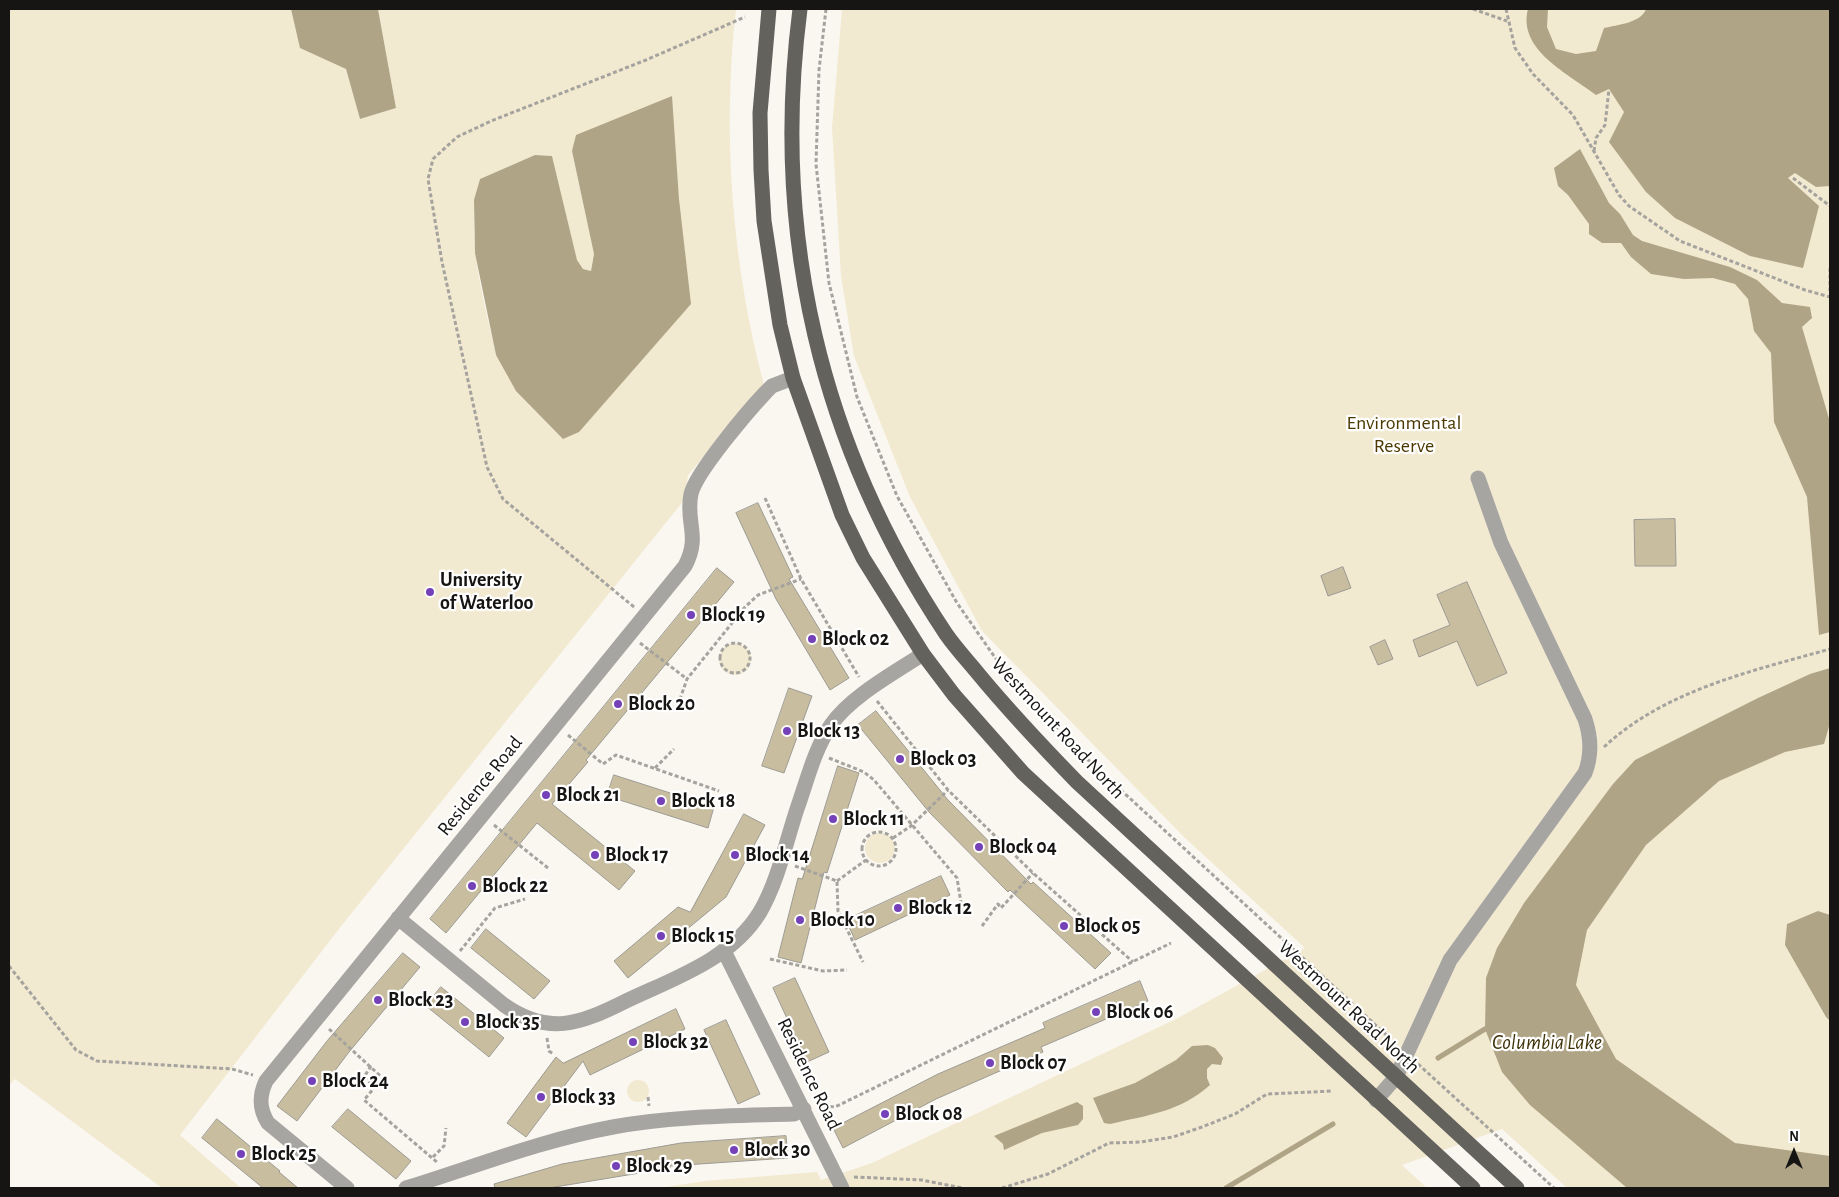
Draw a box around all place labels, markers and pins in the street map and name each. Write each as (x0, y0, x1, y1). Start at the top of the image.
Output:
place label: University of Waterloo (440, 568, 533, 615)
marker: University of Waterloo (424, 586, 436, 598)
place label: Block 19 (701, 603, 765, 627)
marker: Block 19 (685, 609, 697, 621)
place label: Block 02 (822, 627, 889, 651)
marker: Block 02 (806, 633, 818, 645)
place label: Block 20 (628, 692, 695, 716)
marker: Block 20 (612, 698, 624, 710)
place label: Block 13 (797, 719, 860, 743)
marker: Block 13 (781, 725, 793, 737)
place label: Block 03 (910, 747, 976, 771)
marker: Block 03 (894, 753, 906, 765)
place label: Block 21 (556, 783, 620, 807)
marker: Block 21 (540, 789, 552, 801)
place label: Block 18 (671, 789, 735, 813)
marker: Block 18 (655, 795, 667, 807)
place label: Block 11 (843, 807, 905, 831)
marker: Block 11 (827, 813, 839, 825)
place label: Block 04 (989, 835, 1057, 859)
marker: Block 04 (973, 841, 985, 853)
place label: Block 17 (605, 843, 668, 867)
place label: Block 14 (745, 843, 810, 867)
marker: Block 17 (589, 849, 601, 861)
marker: Block 14 (729, 849, 741, 861)
place label: Block 22 (482, 874, 548, 898)
marker: Block 22 (466, 880, 478, 892)
place label: Block 12 (908, 896, 972, 920)
marker: Block 12 (892, 902, 904, 914)
place label: Block 10 (810, 908, 875, 932)
marker: Block 10 (794, 914, 806, 926)
place label: Block 05 (1074, 914, 1140, 938)
marker: Block 05 (1058, 920, 1070, 932)
place label: Block 15 (671, 924, 734, 948)
marker: Block 15 (655, 930, 667, 942)
place label: Block 23 (388, 988, 453, 1012)
marker: Block 23 (372, 994, 384, 1006)
place label: Block 06 (1106, 1000, 1173, 1024)
marker: Block 06 (1090, 1006, 1102, 1018)
place label: Block 35 (475, 1010, 540, 1034)
marker: Block 35 (459, 1016, 471, 1028)
place label: Block 32 (643, 1030, 708, 1054)
marker: Block 32 (627, 1036, 639, 1048)
place label: Block 07 (1000, 1051, 1066, 1075)
marker: Block 07 (984, 1057, 996, 1069)
place label: Block 24 (322, 1069, 389, 1093)
marker: Block 24 (306, 1075, 318, 1087)
place label: Block 33 (551, 1085, 615, 1109)
marker: Block 33 (535, 1091, 547, 1103)
place label: Block 08 (895, 1102, 963, 1126)
marker: Block 08 (879, 1108, 891, 1120)
place label: Block 30 (744, 1138, 810, 1162)
place label: Block 25 (251, 1142, 316, 1166)
marker: Block 30 (728, 1144, 740, 1156)
marker: Block 25 (235, 1148, 247, 1160)
place label: Block 29 (626, 1154, 692, 1178)
marker: Block 29 (610, 1160, 622, 1172)

